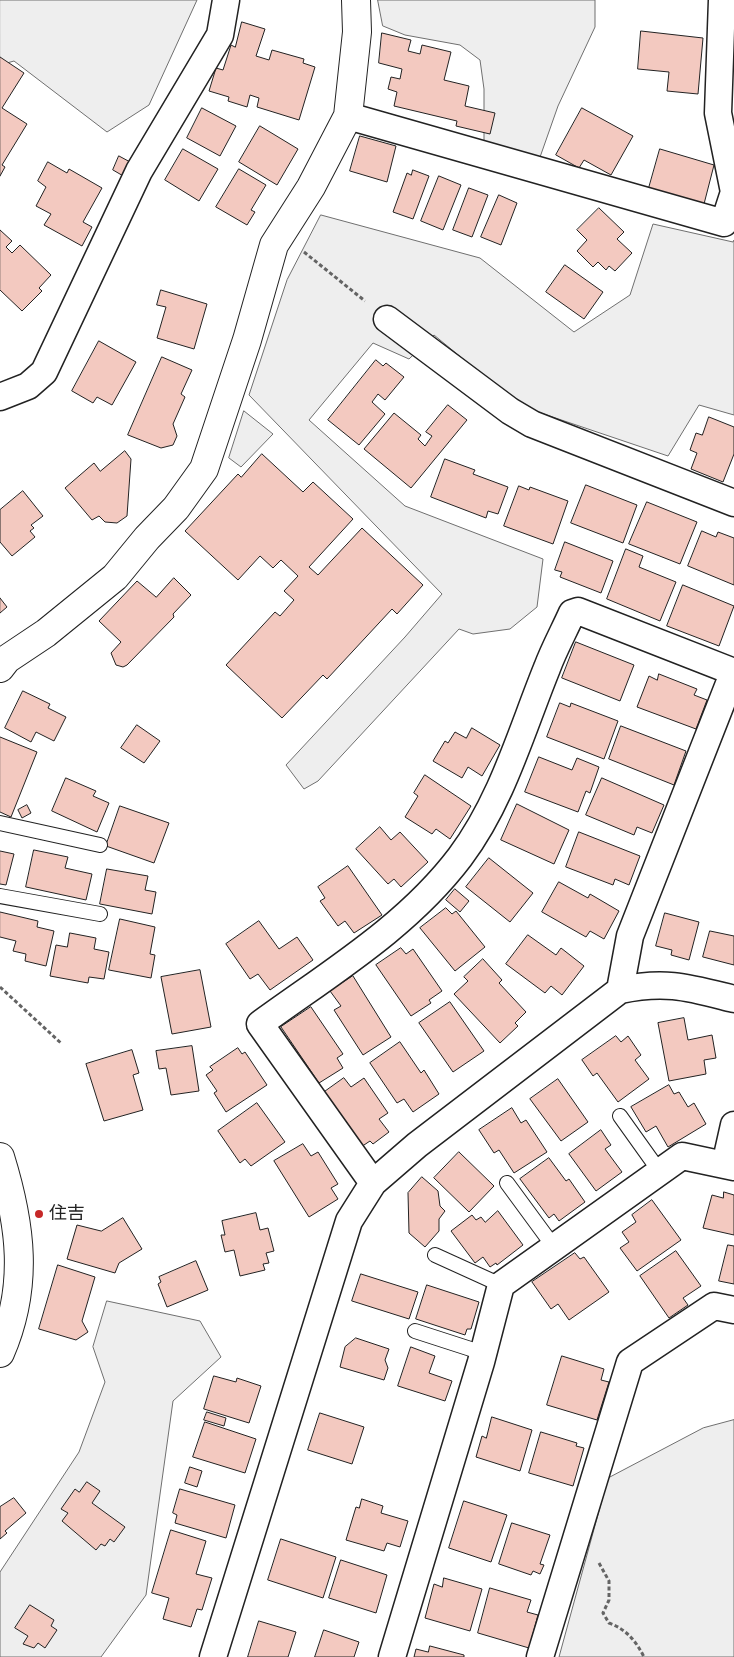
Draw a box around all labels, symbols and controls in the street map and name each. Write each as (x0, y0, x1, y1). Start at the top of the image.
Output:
place label: 住吉 (49, 1203, 85, 1225)
marker: 住吉 (33, 1208, 45, 1220)

